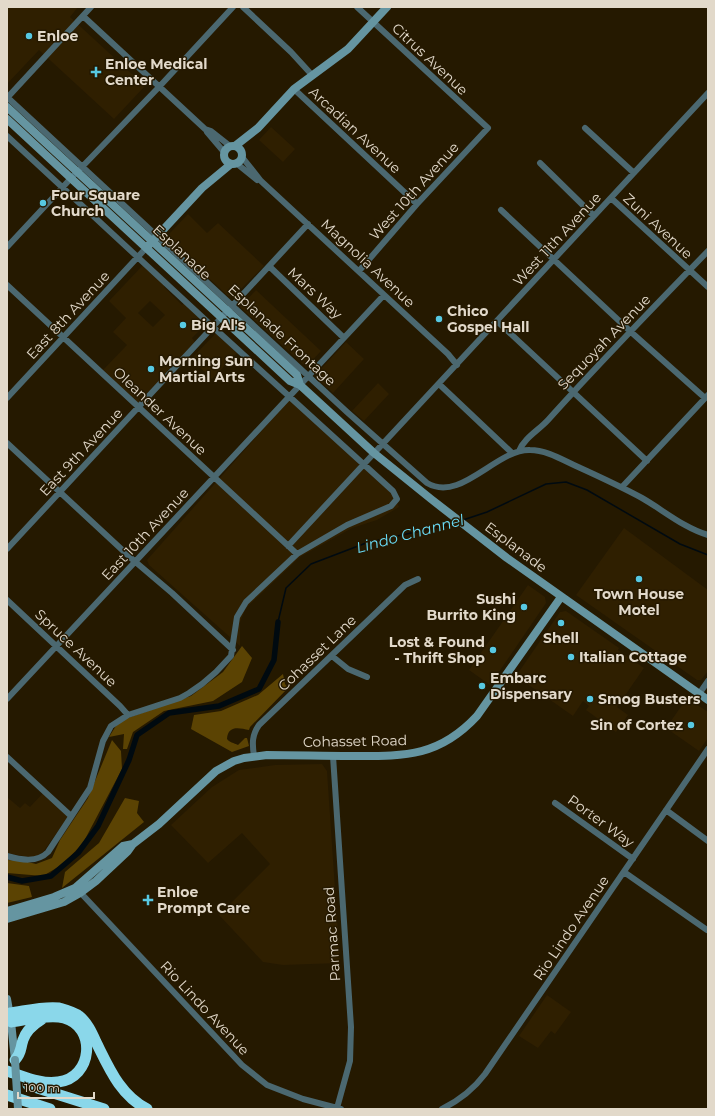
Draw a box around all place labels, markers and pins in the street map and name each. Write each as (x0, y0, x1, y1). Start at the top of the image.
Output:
place label: Enloe (37, 27, 78, 45)
marker: Enloe (24, 31, 34, 41)
place label: Enloe Medical Center (105, 55, 207, 89)
marker: Enloe Medical Center (90, 66, 102, 78)
place label: Four Square Church (51, 186, 140, 220)
marker: Four Square Church (38, 198, 48, 208)
place label: Chico Gospel Hall (447, 302, 529, 336)
marker: Chico Gospel Hall (434, 314, 444, 324)
place label: Big Al's (191, 316, 246, 334)
marker: Big Al's (178, 320, 188, 330)
place label: Morning Sun Martial Arts (159, 352, 253, 386)
marker: Morning Sun Martial Arts (146, 364, 156, 374)
marker: Town House Motel (634, 574, 644, 584)
place label: Town House Motel (594, 585, 684, 619)
place label: Sushi Burrito King (426, 590, 516, 624)
marker: Sushi Burrito King (519, 602, 529, 612)
marker: Shell (556, 618, 566, 628)
place label: Shell (543, 629, 579, 647)
place label: Lost & Found - Thrift Shop (389, 633, 485, 667)
marker: Lost & Found - Thrift Shop (488, 645, 498, 655)
place label: Italian Cottage (579, 648, 687, 666)
marker: Italian Cottage (566, 652, 576, 662)
place label: Embarc Dispensary (490, 669, 572, 703)
marker: Embarc Dispensary (477, 681, 487, 691)
place label: Smog Busters (598, 690, 701, 708)
marker: Smog Busters (585, 694, 595, 704)
place label: Sin of Cortez (590, 716, 683, 734)
marker: Sin of Cortez (686, 720, 696, 730)
place label: Enloe Prompt Care (157, 883, 250, 917)
marker: Enloe Prompt Care (142, 894, 154, 906)

